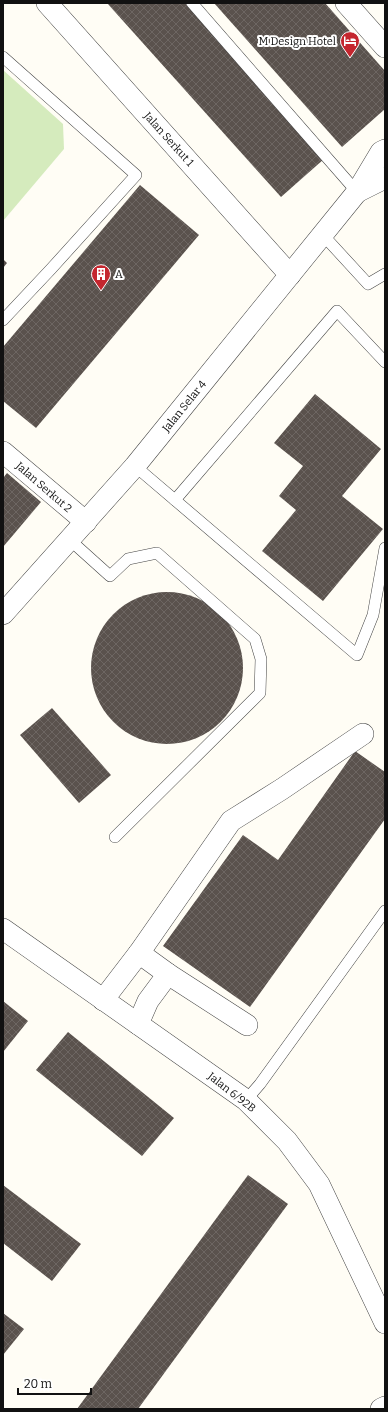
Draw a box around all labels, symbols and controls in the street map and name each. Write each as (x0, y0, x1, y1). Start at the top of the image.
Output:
hotel icon: M Design Hotel (339, 30, 361, 58)
place label: M Design Hotel (259, 35, 336, 48)
street label: Jalan Serkut 1 (140, 109, 197, 169)
building icon: A (90, 263, 112, 291)
place label: A (115, 268, 123, 281)
street label: Jalan Selar 4 (159, 377, 210, 436)
street label: Jalan Serkut 2 (12, 459, 74, 515)
street label: Jalan 6/92B (204, 1069, 258, 1115)
scale bar (18, 1370, 91, 1396)
text: 20 m (24, 1377, 53, 1391)

